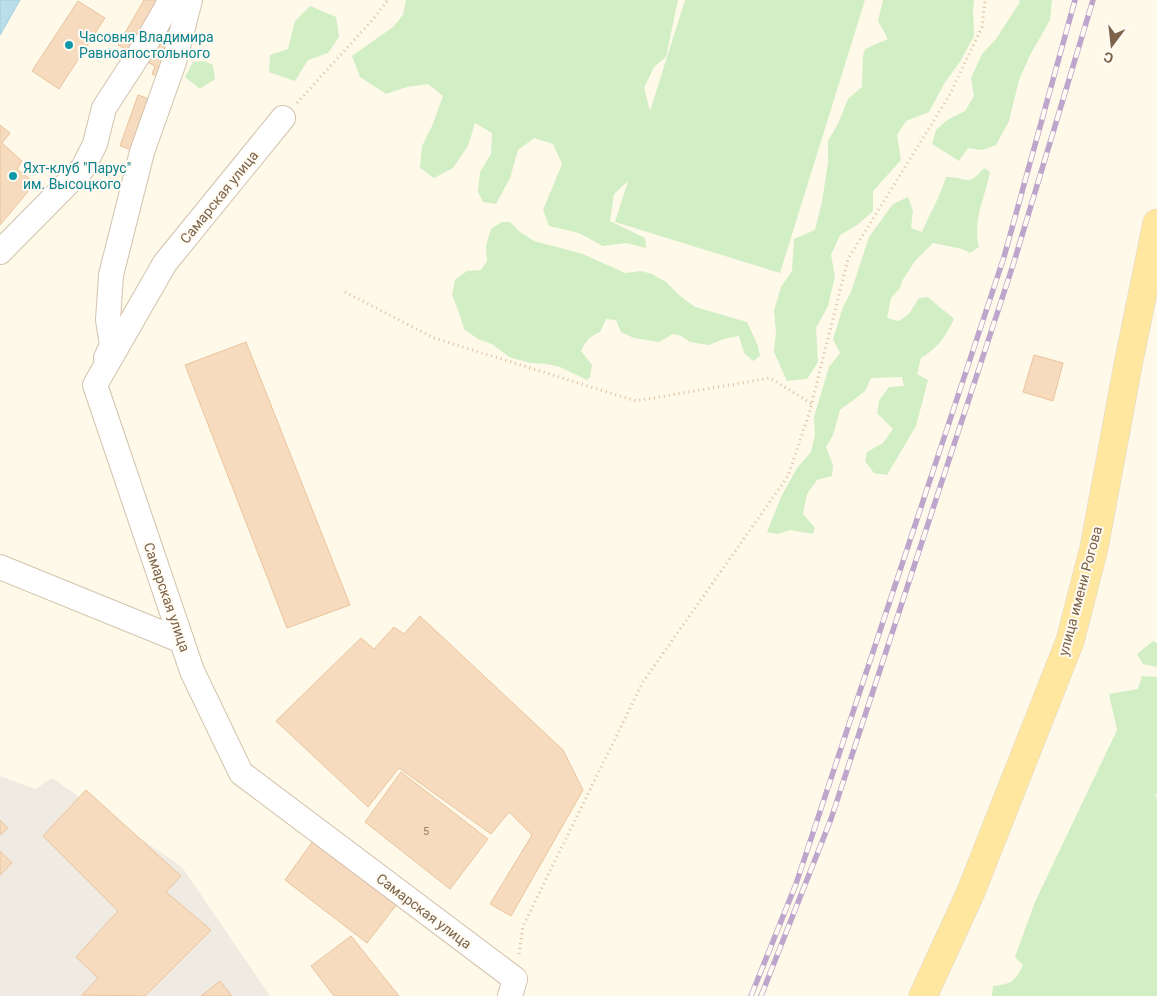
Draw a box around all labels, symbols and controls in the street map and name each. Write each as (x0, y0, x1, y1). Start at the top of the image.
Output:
north arrow (1087, 20, 1137, 70)
place label: Часовня Владимира Равноапостольного (79, 29, 214, 61)
marker: Часовня Владимира Равноапостольного (63, 39, 75, 51)
text: С (1102, 49, 1115, 66)
street label: Самарская улица (177, 147, 261, 247)
place label: Яхт-клуб "Парус" им. Высоцкого (23, 160, 131, 192)
marker: Яхт-клуб "Парус" им. Высоцкого (7, 170, 19, 182)
street label: улица имени Рогова (1055, 524, 1105, 658)
street label: Самарская улица (141, 540, 193, 654)
house number: 5 (423, 825, 429, 838)
street label: Самарская улица (373, 870, 475, 952)

